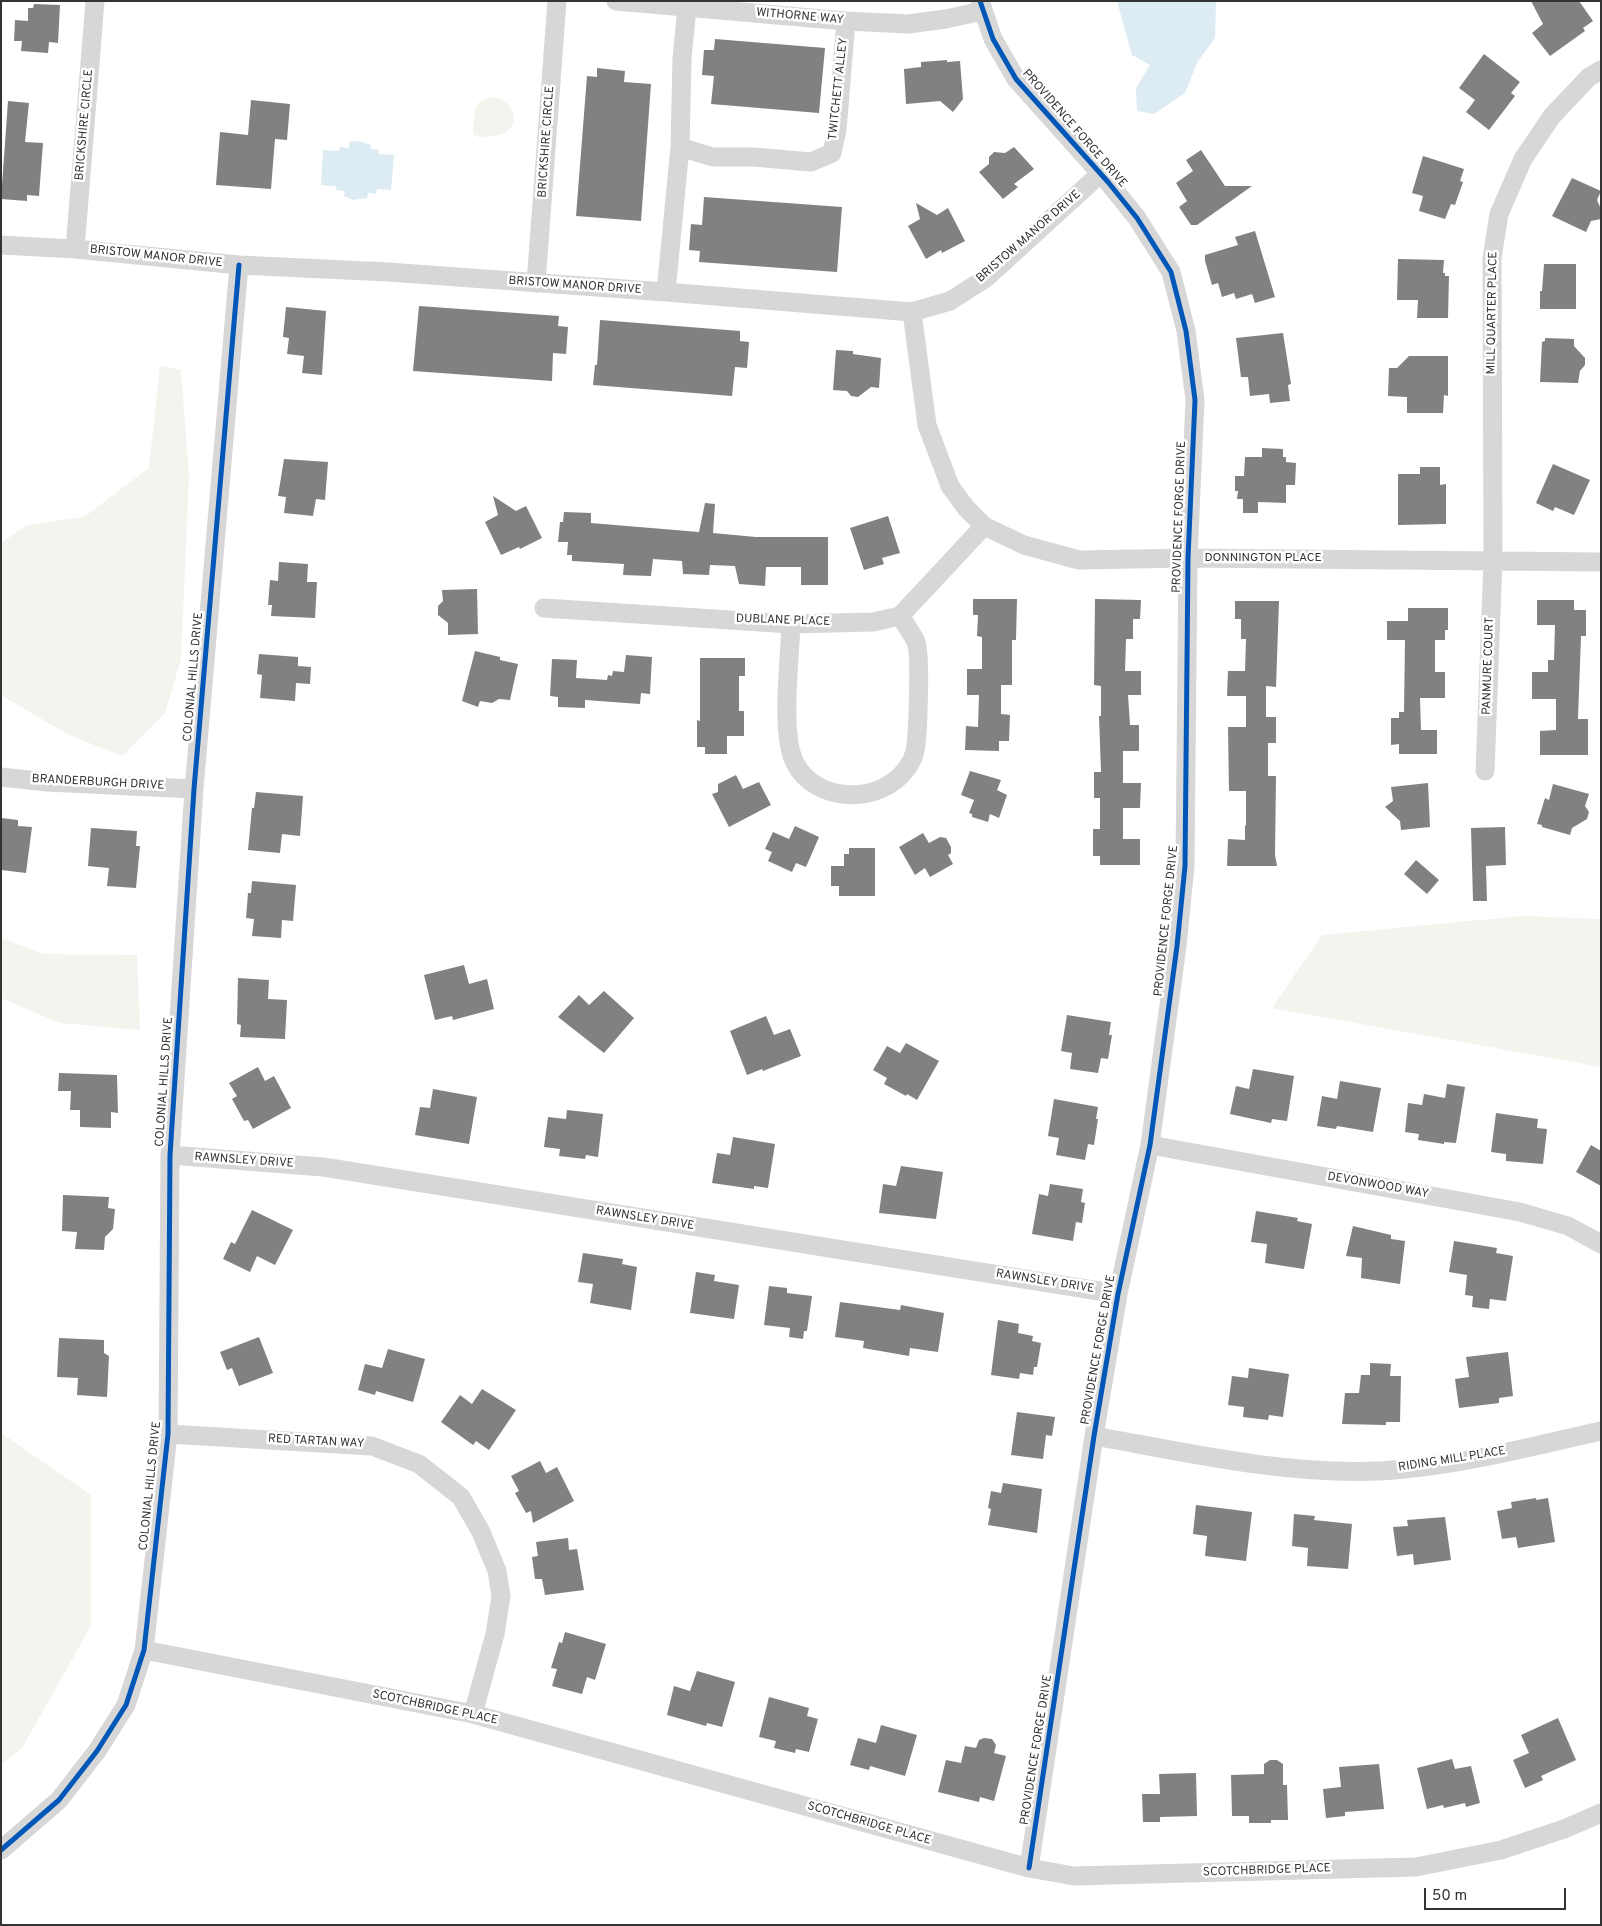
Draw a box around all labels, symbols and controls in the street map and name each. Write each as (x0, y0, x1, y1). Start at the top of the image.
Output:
street label: WITHORNE WAY (756, 6, 844, 28)
street label: TWITCHETT ALLEY (826, 37, 852, 141)
street label: PROVIDENCE FORGE DRIVE (1019, 67, 1129, 191)
street label: BRICKSHIRE CIRCLE (73, 69, 97, 181)
street label: BRICKSHIRE CIRCLE (536, 86, 558, 198)
street label: BRISTOW MANOR DRIVE (974, 188, 1084, 286)
street label: BRISTOW MANOR DRIVE (89, 243, 223, 271)
street label: MILL QUARTER PLACE (1485, 251, 1501, 375)
street label: BRISTOW MANOR DRIVE (508, 274, 642, 298)
street label: PROVIDENCE FORGE DRIVE (1170, 441, 1190, 593)
street label: DONNINGTON PLACE (1204, 552, 1322, 566)
street label: COLONIAL HILLS DRIVE (181, 612, 207, 742)
street label: DUBLANE PLACE (736, 612, 830, 630)
street label: PANMURE COURT (1480, 617, 1498, 715)
street label: BRANDERBURGH DRIVE (31, 772, 165, 794)
street label: PROVIDENCE FORGE DRIVE (1152, 845, 1182, 997)
street label: COLONIAL HILLS DRIVE (153, 1017, 177, 1147)
street label: RAWNSLEY DRIVE (194, 1150, 294, 1172)
street label: DEVONWOOD WAY (1326, 1170, 1430, 1202)
street label: RAWNSLEY DRIVE (595, 1204, 695, 1234)
street label: RAWNSLEY DRIVE (995, 1267, 1095, 1297)
street label: PROVIDENCE FORGE DRIVE (1079, 1274, 1119, 1426)
street label: COLONIAL HILLS DRIVE (137, 1421, 165, 1551)
street label: RED TARTAN WAY (267, 1432, 365, 1452)
street label: RIDING MILL PLACE (1397, 1444, 1507, 1476)
street label: PROVIDENCE FORGE DRIVE (1018, 1674, 1056, 1826)
street label: SCOTCHBRIDGE PLACE (371, 1688, 499, 1728)
street label: SCOTCHBRIDGE PLACE (805, 1799, 933, 1849)
street label: SCOTCHBRIDGE PLACE (1203, 1862, 1331, 1880)
scale bar (1427, 1878, 1570, 1910)
text: 50 m (1432, 1887, 1467, 1906)

